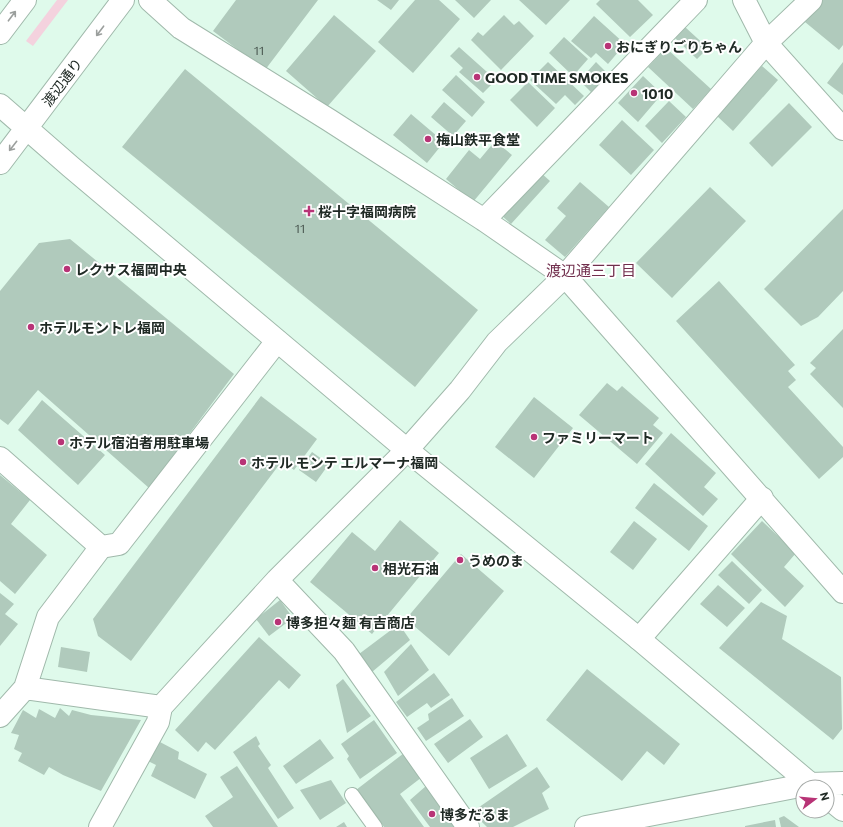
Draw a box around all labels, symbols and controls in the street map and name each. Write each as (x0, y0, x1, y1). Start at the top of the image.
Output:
one-way arrow (8, 11, 17, 22)
one-way arrow (95, 26, 104, 37)
place label: おにぎりごりちゃん (616, 38, 742, 55)
marker: おにぎりごりちゃん (603, 41, 613, 51)
house number: 11 (254, 43, 264, 57)
street label: 渡辺通り (38, 55, 86, 109)
place label: GOOD TIME SMOKES (485, 69, 629, 86)
marker: GOOD TIME SMOKES (472, 72, 482, 82)
place label: 1010 (642, 85, 673, 102)
marker: 1010 (629, 88, 639, 98)
place label: 梅山鉄平食堂 (436, 131, 520, 148)
marker: 梅山鉄平食堂 (423, 134, 433, 144)
one-way arrow (9, 141, 18, 152)
place label: 桜十字福岡病院 (318, 203, 416, 220)
marker: 桜十字福岡病院 (303, 205, 315, 217)
house number: 11 (295, 221, 305, 235)
place label: レクサス福岡中央 (75, 261, 187, 278)
district label: 渡辺通三丁目 (546, 261, 636, 279)
marker: レクサス福岡中央 (62, 264, 72, 274)
place label: ホテルモントレ福岡 (39, 319, 165, 336)
marker: ホテルモントレ福岡 (26, 322, 36, 332)
place label: ファミリーマート (542, 429, 654, 446)
marker: ファミリーマート (529, 432, 539, 442)
place label: ホテル宿泊者用駐車場 (69, 434, 209, 451)
marker: ホテル宿泊者用駐車場 (56, 437, 66, 447)
place label: ホテル モンテ エルマーナ福岡 (251, 454, 438, 471)
marker: ホテル モンテ エルマーナ福岡 (238, 457, 248, 467)
place label: うめのま (468, 552, 524, 569)
marker: うめのま (455, 555, 465, 565)
place label: 相光石油 (383, 560, 439, 577)
marker: 相光石油 (370, 563, 380, 573)
place label: 博多担々麺 有吉商店 (286, 614, 415, 631)
marker: 博多担々麺 有吉商店 (273, 617, 283, 627)
north arrow (795, 779, 835, 819)
text: N (818, 790, 832, 802)
place label: 博多だるま (440, 806, 510, 823)
marker: 博多だるま (427, 809, 437, 819)

